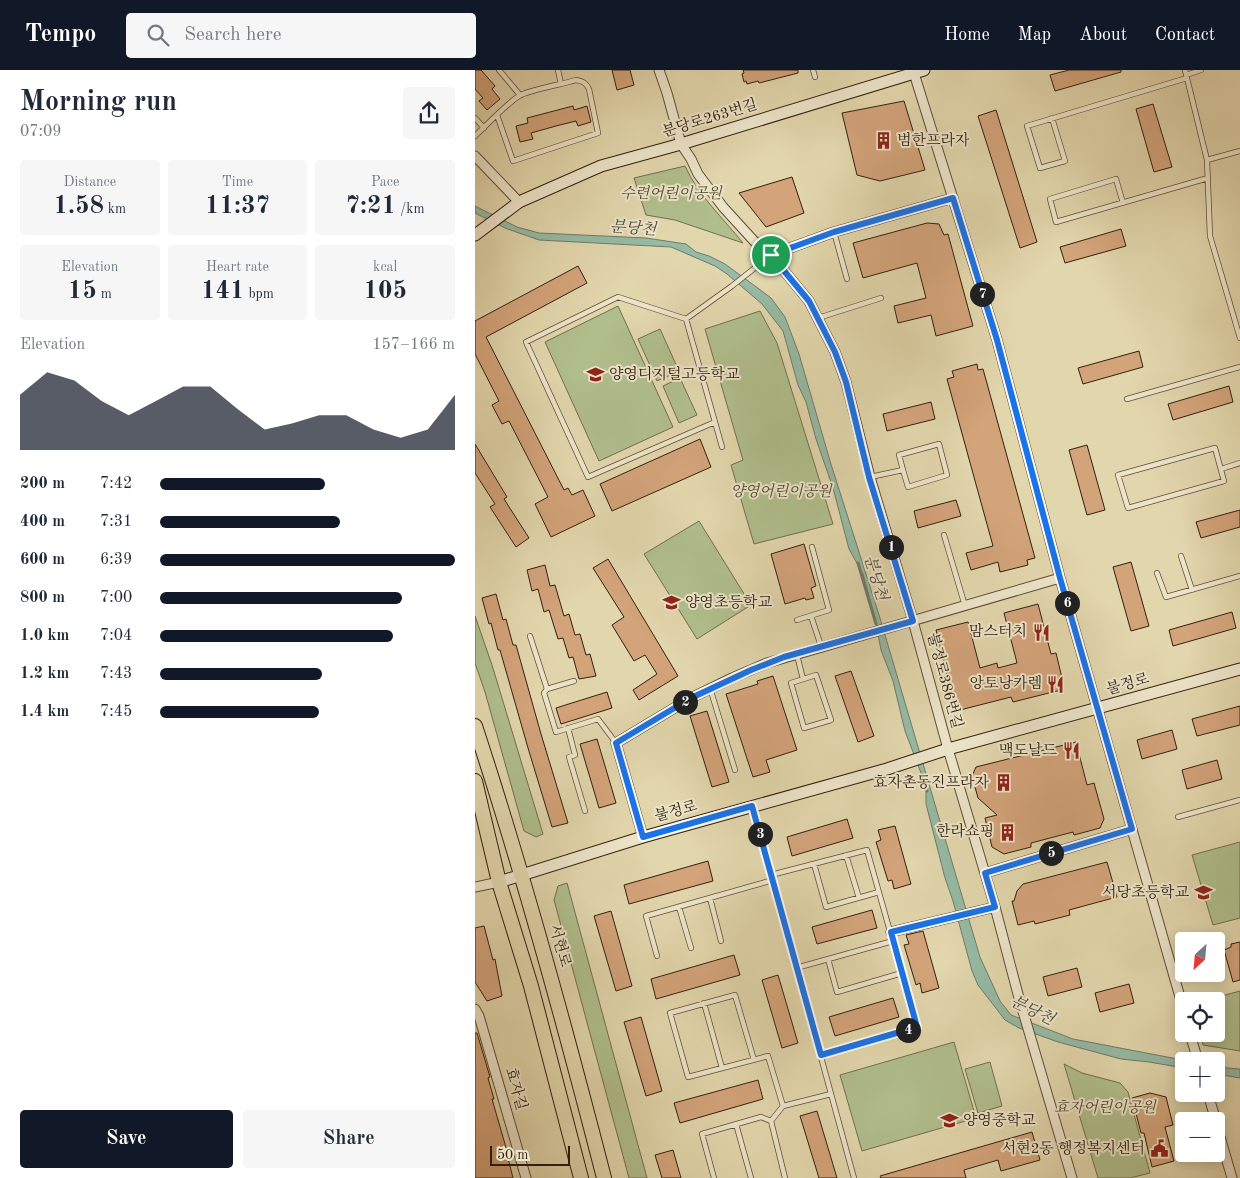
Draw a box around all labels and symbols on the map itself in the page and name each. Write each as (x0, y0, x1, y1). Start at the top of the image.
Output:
street label: 분당로263번길 (660, 95, 759, 141)
building icon: 범한프라자 (873, 131, 893, 151)
place label: 범한프라자 (897, 132, 970, 149)
park label: 수련어린이공원 (620, 185, 723, 202)
water label: 분당천 (609, 217, 658, 239)
pin (750, 234, 792, 276)
pin: 7 (969, 282, 995, 306)
school or university icon: 양영디지털고등학교 (585, 365, 605, 385)
place label: 양영디지털고등학교 (609, 366, 740, 383)
park label: 양영어린이공원 (730, 483, 833, 500)
pin: 1 (879, 534, 903, 560)
water label: 분당천 (861, 553, 892, 604)
pin: 6 (1055, 590, 1079, 616)
school or university icon: 양영초등학교 (661, 593, 681, 613)
place label: 양영초등학교 (685, 594, 772, 611)
restaurant icon: 맘스터치 (1031, 622, 1051, 642)
place label: 맘스터치 (969, 623, 1027, 640)
street label: 불정로386번길 (924, 631, 967, 731)
street label: 불정로 (1104, 669, 1151, 698)
restaurant icon: 앙토낭카렘 (1046, 674, 1066, 694)
place label: 앙토낭카렘 (970, 675, 1042, 692)
pin: 2 (673, 690, 697, 714)
restaurant icon: 맥도날드 (1061, 741, 1081, 761)
place label: 맥도날드 (999, 742, 1058, 759)
building icon: 효자촌동진프라자 (993, 773, 1013, 793)
place label: 효자촌동진프라자 (873, 774, 990, 791)
street label: 불정로 (652, 796, 699, 825)
pin: 3 (747, 822, 773, 846)
building icon: 한라쇼핑 (998, 822, 1018, 842)
place label: 한라쇼핑 (936, 823, 994, 840)
pin: 5 (1039, 840, 1063, 866)
school or university icon: 서당초등학교 (1193, 883, 1213, 903)
place label: 서당초등학교 (1102, 884, 1189, 901)
street label: 서현로 (546, 922, 574, 969)
north arrow (1175, 932, 1225, 982)
water label: 분당천 (1008, 992, 1059, 1029)
pin: 4 (895, 1018, 921, 1042)
street label: 효자길 (502, 1065, 530, 1112)
park label: 효자어린이공원 (1054, 1099, 1157, 1116)
school or university icon: 양영중학교 (939, 1111, 959, 1131)
place label: 양영중학교 (963, 1112, 1036, 1129)
public building icon: 서현2동 행정복지센터 (1149, 1139, 1169, 1159)
place label: 서현2동 행정복지센터 (1002, 1140, 1145, 1157)
scale bar (490, 1143, 570, 1166)

